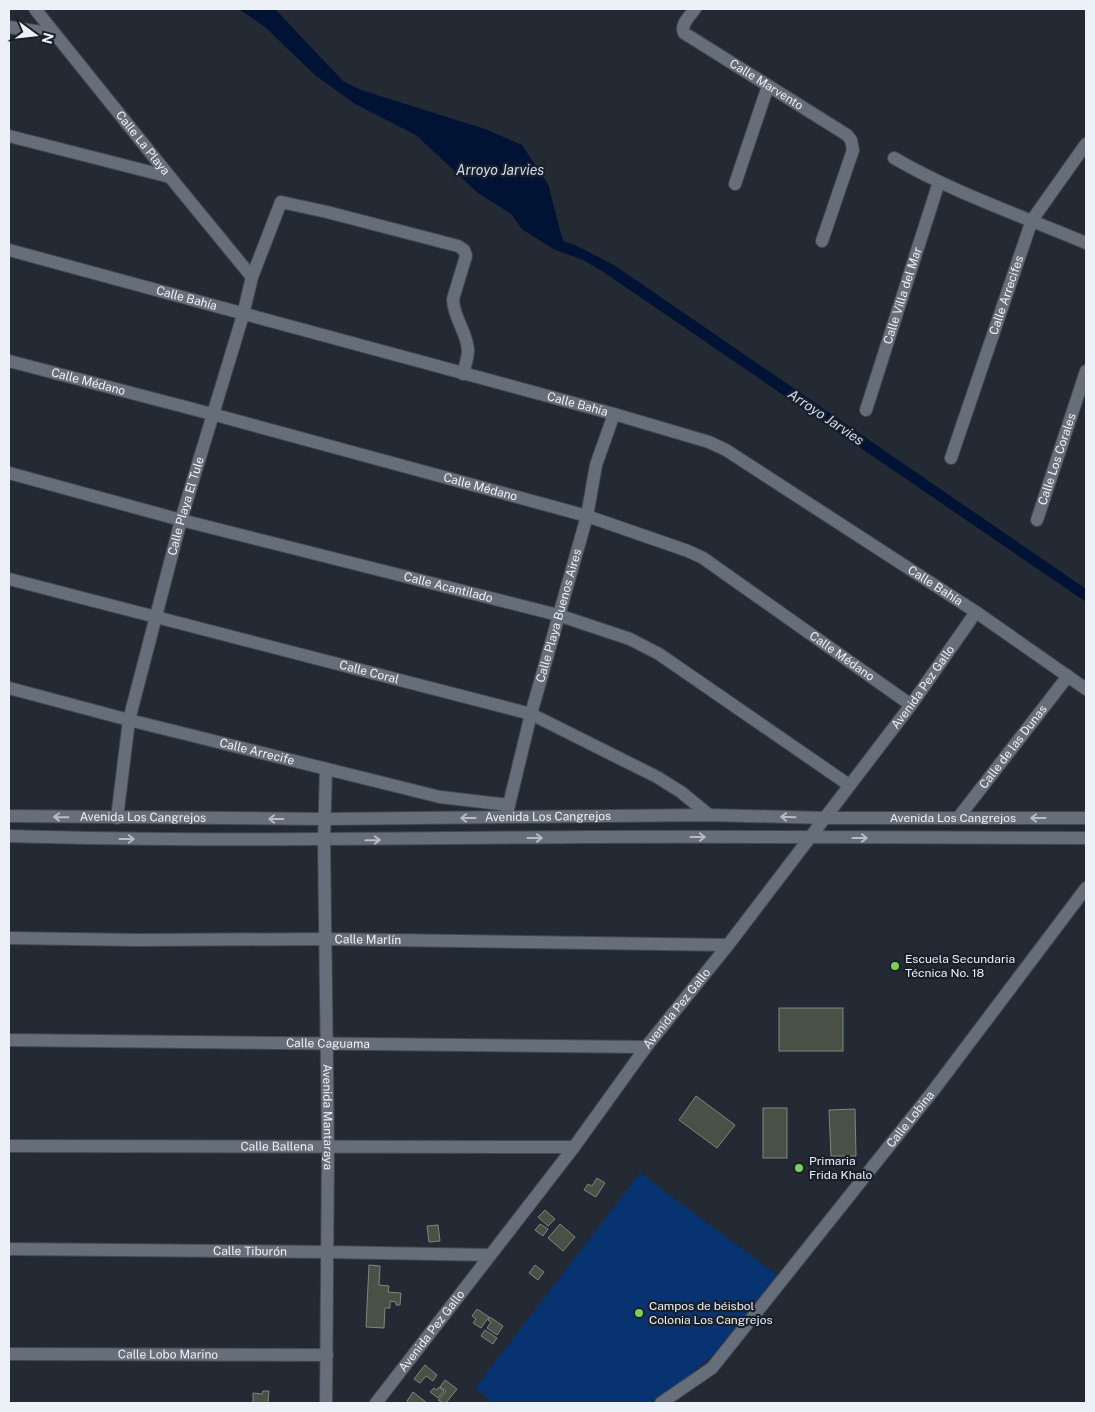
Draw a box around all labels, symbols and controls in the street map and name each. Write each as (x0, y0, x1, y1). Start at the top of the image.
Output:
north arrow (10, 10, 60, 60)
text: N (38, 31, 57, 46)
street label: Calle Marvento (727, 56, 806, 113)
street label: Calle La Playa (113, 108, 173, 178)
water label: Arroyo Jarvies (456, 162, 544, 178)
street label: Calle Villa del Mar (881, 245, 925, 346)
street label: Calle Arrecifes (986, 254, 1026, 337)
street label: Calle Bahía (155, 283, 219, 313)
street label: Calle Médano (50, 365, 127, 398)
water label: Arroyo Jarvies (785, 386, 867, 448)
street label: Calle Bahía (546, 389, 609, 419)
street label: Calle Los Corales (1035, 411, 1079, 507)
street label: Calle Playa El Tule (165, 455, 207, 557)
street label: Calle Médano (442, 470, 519, 504)
street label: Calle Playa Buenos Aires (533, 547, 584, 684)
street label: Calle Bahía (905, 563, 965, 608)
street label: Calle Acantilado (402, 569, 495, 605)
street label: Calle Médano (807, 628, 877, 684)
street label: Avenida Pez Gallo (888, 643, 958, 732)
street label: Calle Coral (338, 658, 401, 687)
street label: Calle de las Dunas (976, 702, 1050, 791)
street label: Calle Arrecife (218, 736, 296, 768)
street label: Avenida Los Cangrejos (485, 809, 611, 824)
street label: Avenida Los Cangrejos (80, 810, 206, 825)
street label: Avenida Los Cangrejos (890, 811, 1016, 825)
one-way arrow (53, 812, 70, 822)
one-way arrow (780, 812, 796, 822)
one-way arrow (460, 813, 476, 823)
one-way arrow (1030, 813, 1046, 823)
one-way arrow (268, 814, 284, 824)
one-way arrow (690, 832, 706, 842)
one-way arrow (527, 833, 543, 843)
one-way arrow (852, 833, 868, 843)
one-way arrow (119, 834, 135, 844)
one-way arrow (365, 835, 381, 844)
street label: Calle Marlín (335, 932, 402, 947)
place label: Escuela Secundaria Técnica No. 18 (905, 952, 1015, 980)
marker: Escuela Secundaria Técnica No. 18 (889, 960, 901, 972)
street label: Avenida Pez Gallo (640, 966, 713, 1052)
street label: Calle Caguama (286, 1036, 370, 1051)
street label: Avenida Mantaraya (320, 1064, 335, 1170)
street label: Calle Lobina (884, 1088, 937, 1150)
street label: Calle Ballena (240, 1139, 314, 1154)
place label: Primaria Frida Khalo (809, 1154, 873, 1182)
marker: Primaria Frida Khalo (793, 1162, 805, 1174)
street label: Calle Tiburón (213, 1244, 287, 1259)
street label: Avenida Pez Gallo (396, 1287, 468, 1375)
place label: Campos de béisbol Colonia Los Cangrejos (649, 1299, 773, 1327)
marker: Campos de béisbol Colonia Los Cangrejos (633, 1307, 645, 1319)
street label: Calle Lobo Marino (118, 1347, 218, 1362)

